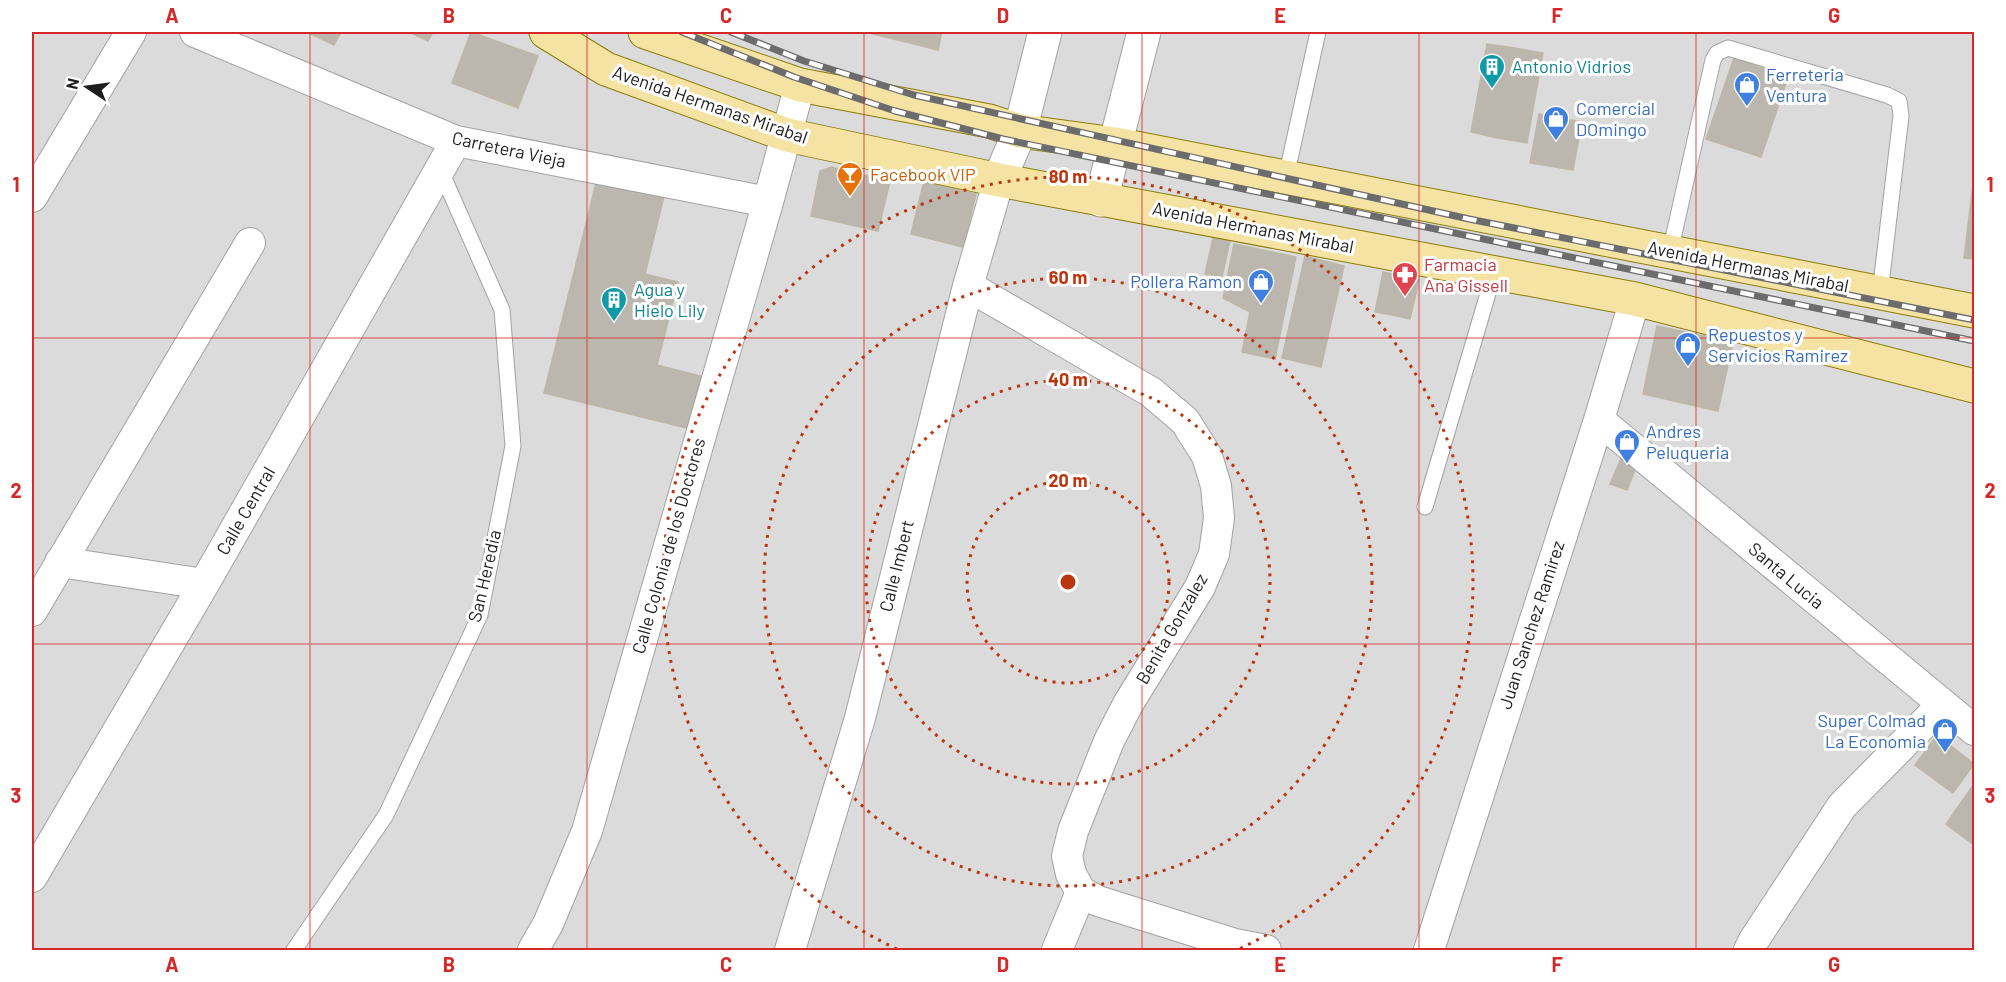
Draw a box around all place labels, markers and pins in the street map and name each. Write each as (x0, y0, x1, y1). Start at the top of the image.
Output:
building icon: Antonio Vidrios (1477, 52, 1507, 90)
place label: Antonio Vidrios (1512, 55, 1631, 77)
place label: Ferreteria Ventura (1766, 63, 1844, 106)
shop icon: Ferreteria Ventura (1732, 70, 1762, 108)
place label: Comercial DOmingo (1576, 97, 1655, 140)
shop icon: Comercial DOmingo (1541, 104, 1571, 142)
bar icon: Facebook VIP (835, 160, 865, 198)
place label: Facebook VIP (870, 163, 976, 185)
place label: Farmacia Ana Gissell (1424, 253, 1508, 296)
pharmacy icon: Farmacia Ana Gissell (1390, 260, 1420, 298)
shop icon: Pollera Ramon (1246, 267, 1276, 305)
place label: Pollera Ramon (1130, 270, 1242, 292)
place label: Agua y Hielo Lily (634, 278, 705, 321)
building icon: Agua y Hielo Lily (599, 285, 629, 323)
place label: Repuestos y Servicios Ramirez (1708, 323, 1848, 366)
shop icon: Repuestos y Servicios Ramirez (1673, 330, 1703, 368)
place label: Andres Peluqueria (1646, 420, 1729, 463)
shop icon: Andres Peluqueria (1612, 427, 1642, 465)
centre of rings (1058, 572, 1078, 592)
place label: Super Colmad La Economia (1818, 709, 1926, 752)
shop icon: Super Colmad La Economia (1930, 716, 1960, 754)

